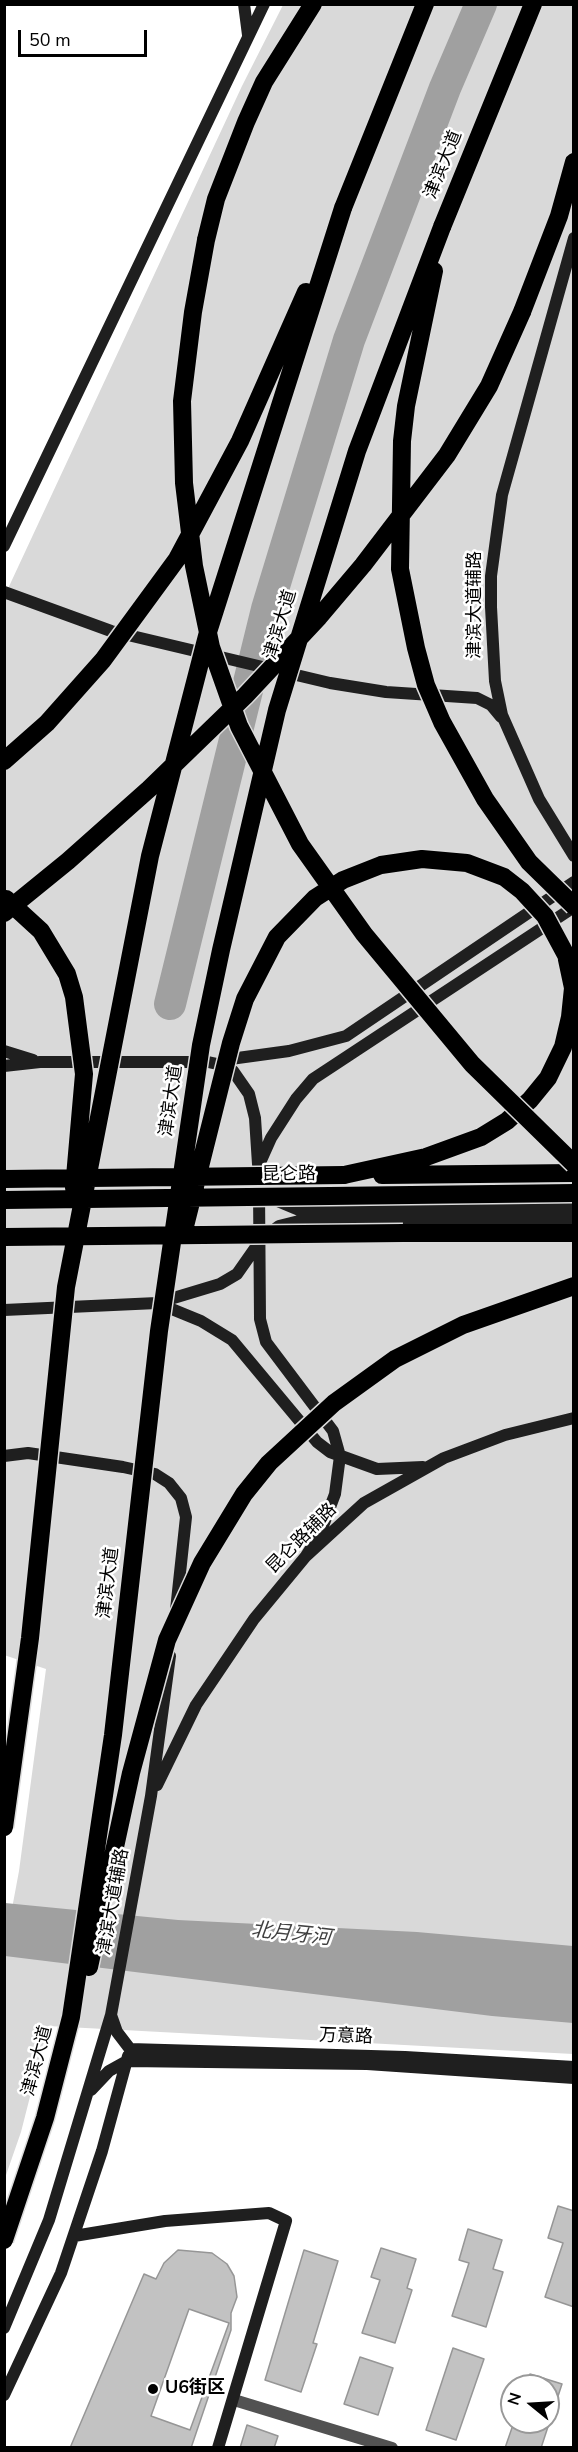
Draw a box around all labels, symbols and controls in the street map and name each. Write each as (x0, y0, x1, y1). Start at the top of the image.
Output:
scale bar (21, 18, 150, 56)
text: 50 m (29, 28, 71, 52)
street label: 津滨大道 (421, 128, 467, 202)
street label: 津滨大道辅路 (465, 551, 487, 659)
street label: 津滨大道 (260, 587, 302, 663)
street label: 津滨大道 (156, 1064, 188, 1138)
street label: 昆仑路 (262, 1164, 316, 1186)
street label: 昆仑路辅路 (263, 1500, 341, 1578)
street label: 津滨大道 (94, 1546, 124, 1620)
street label: 津滨大道辅路 (94, 1847, 134, 1957)
water label: 北月牙河 (250, 1919, 332, 1951)
street label: 津滨大道 (18, 2023, 58, 2099)
street label: 万意路 (319, 2025, 373, 2049)
north arrow (500, 2374, 560, 2434)
place label: U6街区 (165, 2378, 225, 2400)
marker: U6街区 (146, 2382, 160, 2396)
text: N (502, 2390, 527, 2408)

